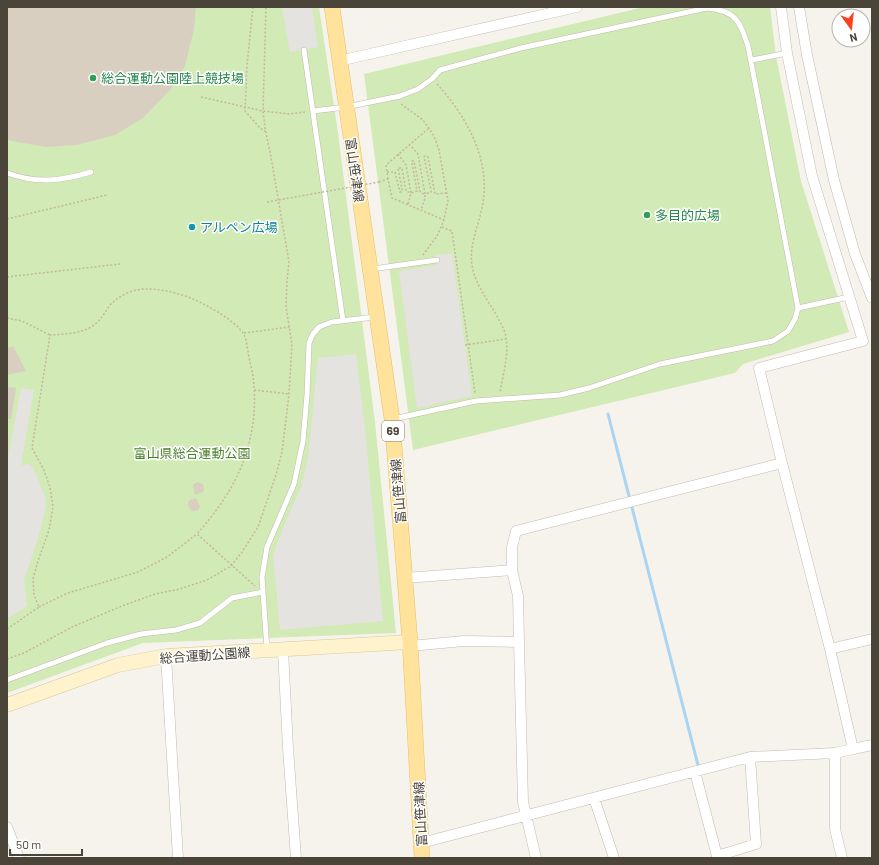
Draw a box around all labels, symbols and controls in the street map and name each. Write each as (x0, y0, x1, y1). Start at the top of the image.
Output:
north arrow (831, 8, 871, 48)
text: N (848, 31, 859, 45)
place label: 総合運動公園陸上競技場 (101, 70, 244, 86)
marker: 総合運動公園陸上競技場 (88, 73, 98, 83)
street label: 富山笹津線 (343, 137, 367, 203)
place label: 多目的広場 (655, 207, 720, 223)
marker: 多目的広場 (642, 210, 652, 220)
place label: アルペン広場 (200, 219, 278, 235)
marker: アルペン広場 (187, 222, 197, 232)
road number: 69 (382, 421, 404, 441)
park label: 富山県総合運動公園 (133, 445, 251, 461)
street label: 富山笹津線 (387, 458, 409, 524)
street label: 総合運動公園線 (159, 644, 251, 666)
street label: 富山笹津線 (410, 781, 430, 847)
scale bar (10, 831, 82, 857)
text: 50 m (16, 837, 41, 851)

